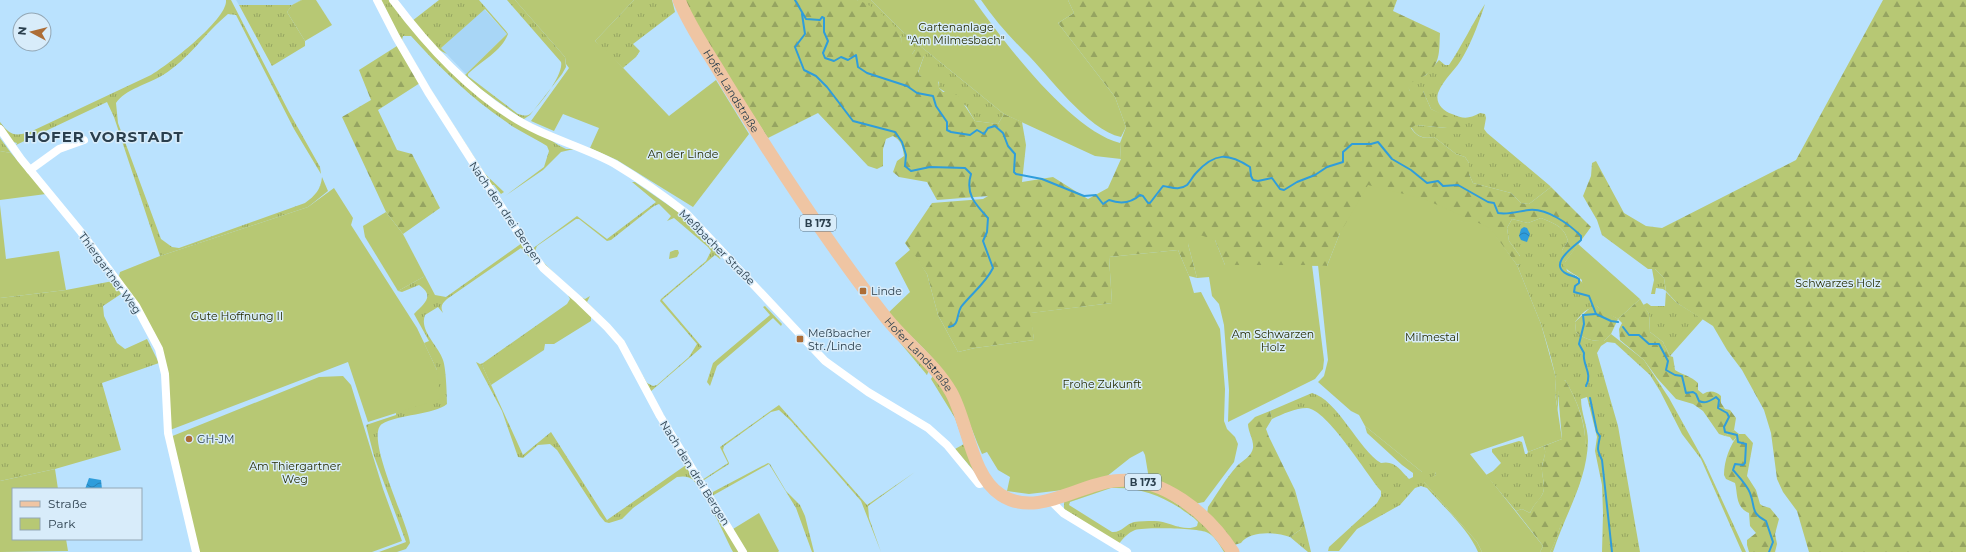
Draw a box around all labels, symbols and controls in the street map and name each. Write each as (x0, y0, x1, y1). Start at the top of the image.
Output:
north arrow (12, 12, 52, 52)
park label: Gartenanlage "Am Milmesbach" (907, 20, 1005, 47)
text: N (15, 26, 30, 36)
street label: Hofer Landstraße (700, 47, 763, 136)
district label: HOFER VORSTADT (24, 127, 184, 146)
park label: An der Linde (648, 147, 719, 161)
street label: Nach den drei Bergen (466, 159, 546, 267)
street label: Meßbacher Straße (676, 206, 758, 288)
road number: B 173 (800, 215, 836, 231)
street label: Thiergartner Weg (76, 229, 144, 317)
park label: Schwarzes Holz (1795, 276, 1881, 290)
place label: Linde (871, 284, 902, 298)
marker: Linde (858, 286, 868, 296)
park label: Gute Hoffnung II (191, 309, 283, 323)
street label: Hofer Landstraße (881, 314, 956, 394)
place label: Meßbacher Str./Linde (808, 326, 871, 353)
park label: Am Schwarzen Holz (1232, 327, 1314, 354)
park label: Milmestal (1405, 330, 1459, 344)
marker: Meßbacher Str./Linde (795, 334, 805, 344)
park label: Frohe Zukunft (1063, 377, 1142, 391)
street label: Nach den drei Bergen (657, 418, 733, 528)
place label: GH-JM (197, 432, 234, 446)
marker: GH-JM (184, 434, 194, 444)
park label: Am Thiergartner Weg (249, 459, 341, 486)
road number: B 173 (1125, 474, 1161, 490)
legend (12, 488, 142, 540)
text: Straße (48, 496, 87, 511)
text: Park (48, 516, 76, 531)

